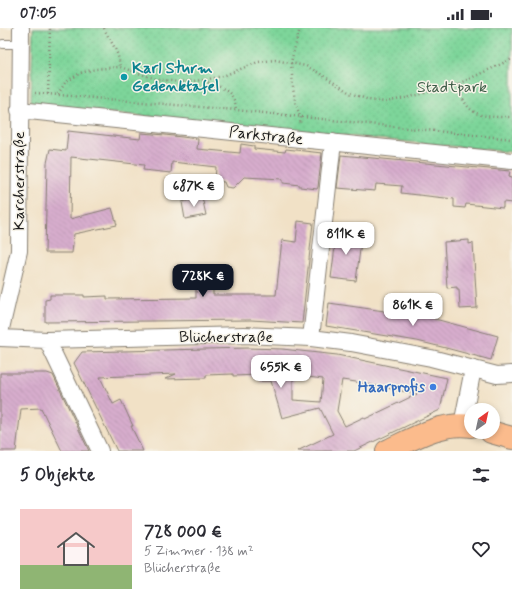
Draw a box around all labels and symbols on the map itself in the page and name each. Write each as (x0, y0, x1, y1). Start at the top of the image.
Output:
place label: Karl Sturm Gedenktafel (132, 58, 219, 97)
marker: Karl Sturm Gedenktafel (119, 72, 129, 82)
park label: Stadtpark (417, 77, 487, 98)
street label: Parkstraße (228, 122, 304, 150)
street label: Karcherstraße (9, 131, 30, 231)
pin: 687K € (161, 174, 227, 208)
pin: 811K € (313, 222, 379, 256)
pin: 728K € (170, 264, 236, 298)
pin: 861K € (380, 293, 446, 327)
street label: Blücherstraße (179, 327, 273, 348)
pin: 655K € (248, 355, 314, 389)
place label: Haarprofis (358, 377, 426, 398)
marker: Haarprofis (428, 382, 438, 392)
north arrow (464, 403, 500, 439)

